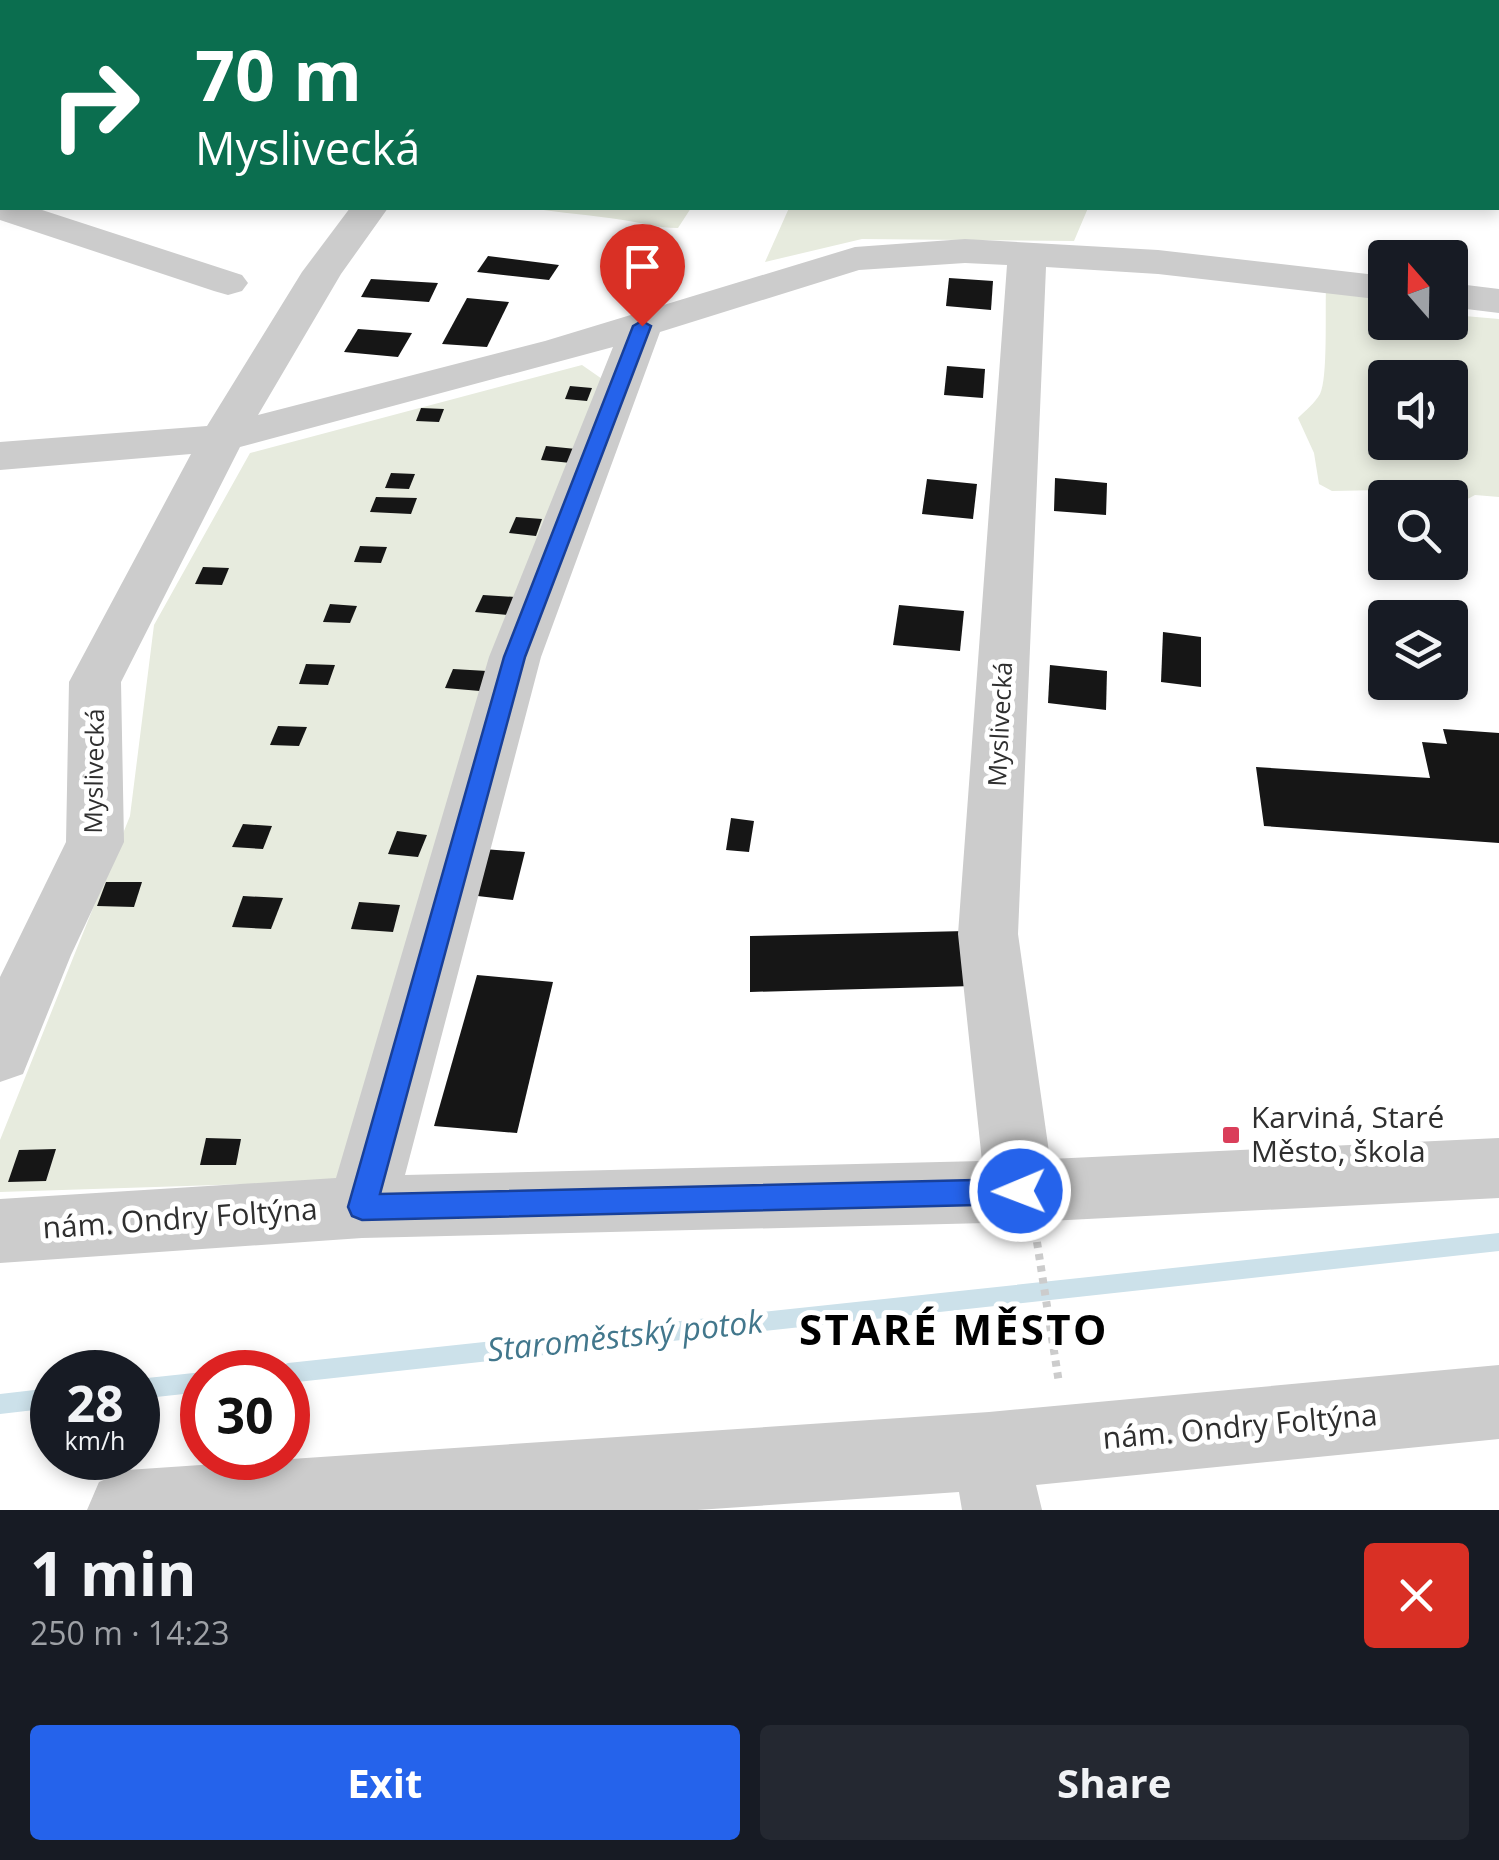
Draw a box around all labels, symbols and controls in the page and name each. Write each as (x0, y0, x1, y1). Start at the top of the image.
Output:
text: 70 m (195, 26, 362, 122)
icon: right (30, 40, 160, 170)
text: Myslivecká (195, 117, 420, 178)
pin (600, 224, 685, 327)
icon: arrive (615, 239, 670, 294)
north arrow (1368, 240, 1468, 340)
map controls (1368, 240, 1468, 700)
button: sound (1368, 360, 1468, 460)
button: search (1368, 480, 1468, 580)
button: layers (1368, 600, 1468, 700)
street label: Myslivecká (979, 661, 1019, 787)
street label: Myslivecká (75, 708, 111, 834)
place label: Karviná, Staré Město, škola (1251, 1096, 1444, 1171)
marker: Karviná, Staré Město, škola (1220, 1124, 1242, 1146)
position arrow (968, 1139, 1072, 1243)
street label: nám. Ondry Foltýna (41, 1187, 319, 1248)
water label: Staroměstský potok (485, 1299, 766, 1370)
district label: STARÉ MĚSTO (799, 1300, 1109, 1357)
speed limit sign: 30 (180, 1350, 310, 1480)
text: 28 (66, 1369, 124, 1437)
street label: nám. Ondry Foltýna (1101, 1393, 1379, 1458)
text: km/h (65, 1423, 125, 1457)
text: 1 min (30, 1532, 197, 1614)
button: close (1364, 1543, 1469, 1648)
text: 250 m · 14:23 (30, 1611, 229, 1654)
button: Exit (30, 1725, 740, 1840)
button: Share (760, 1725, 1469, 1840)

